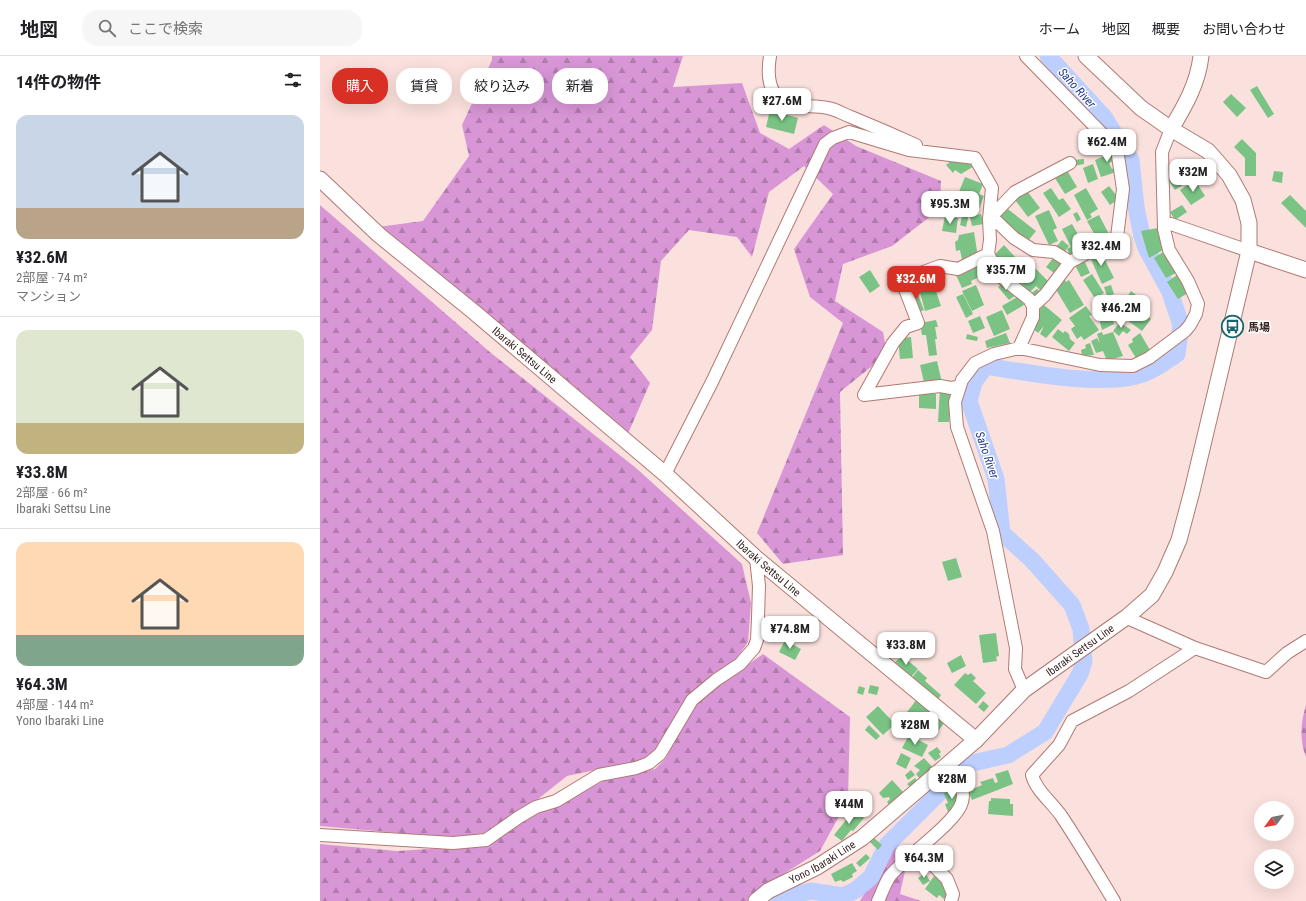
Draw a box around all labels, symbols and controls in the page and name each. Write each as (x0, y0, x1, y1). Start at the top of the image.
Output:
search box (82, 10, 362, 46)
icon: search (96, 17, 118, 39)
text: 地図 (20, 18, 58, 41)
text: ここで検索 (128, 20, 203, 38)
text: ホーム (1038, 21, 1080, 37)
text: 地図 (1102, 21, 1130, 37)
text: 概要 (1152, 21, 1180, 37)
text: お問い合わせ (1202, 21, 1286, 37)
water label: Saho River (1056, 65, 1099, 111)
chip: 購入 (332, 68, 388, 104)
chip: 賃貸 (396, 68, 452, 104)
chip: 絞り込み (460, 68, 544, 104)
chip: 新着 (552, 68, 608, 104)
icon: filters (282, 69, 304, 91)
text: 14件の物件 (16, 72, 101, 92)
pin: ¥27.6M (749, 88, 815, 122)
text: ¥27.6M (762, 93, 802, 108)
pin: ¥62.4M (1074, 129, 1140, 163)
text: ¥62.4M (1087, 134, 1127, 149)
icon: home (124, 141, 196, 213)
pin: ¥32M (1169, 159, 1217, 193)
text: ¥32M (1178, 164, 1208, 179)
pin: ¥95.3M (917, 191, 983, 225)
text: ¥95.3M (930, 196, 970, 211)
pin: ¥32.4M (1068, 233, 1134, 267)
text: ¥32.4M (1081, 238, 1121, 253)
text: ¥32.6M (16, 247, 68, 267)
pin: ¥35.7M (973, 257, 1039, 291)
text: ¥35.7M (986, 262, 1026, 277)
pin: ¥32.6M (883, 266, 949, 300)
text: 2部屋 · 74 m² (16, 270, 87, 285)
text: ¥32.6M (896, 271, 936, 286)
text: マンション (16, 289, 81, 304)
pin: ¥46.2M (1088, 295, 1154, 329)
text: ¥46.2M (1101, 300, 1141, 315)
bus stop icon: 馬場 (1219, 314, 1245, 340)
place label: 馬場 (1248, 321, 1270, 334)
street label: Ibaraki Settsu Line (489, 324, 559, 386)
icon: home (124, 356, 196, 428)
water label: Saho River (972, 430, 1002, 481)
text: ¥33.8M (16, 462, 68, 482)
text: 2部屋 · 66 m² (16, 485, 87, 500)
text: Ibaraki Settsu Line (16, 501, 111, 516)
street label: Ibaraki Settsu Line (734, 537, 803, 599)
icon: home (124, 568, 196, 640)
pin: ¥74.8M (757, 616, 823, 650)
text: ¥74.8M (770, 621, 810, 636)
street label: Ibaraki Settsu Line (1044, 622, 1117, 679)
pin: ¥33.8M (873, 632, 939, 666)
text: ¥33.8M (886, 637, 926, 652)
text: ¥64.3M (16, 674, 68, 694)
text: 4部屋 · 144 m² (16, 697, 94, 712)
pin: ¥28M (891, 712, 939, 746)
text: Yono Ibaraki Line (16, 713, 104, 728)
text: ¥28M (900, 717, 930, 732)
pin: ¥28M (928, 766, 976, 800)
text: ¥28M (937, 771, 967, 786)
pin: ¥44M (825, 791, 873, 825)
text: ¥44M (834, 796, 864, 811)
north arrow (1254, 801, 1294, 841)
map controls (1254, 801, 1294, 889)
street label: Yono Ibaraki Line (787, 838, 858, 887)
pin: ¥64.3M (891, 845, 957, 879)
button: layers (1254, 849, 1294, 889)
text: ¥64.3M (904, 850, 944, 865)

